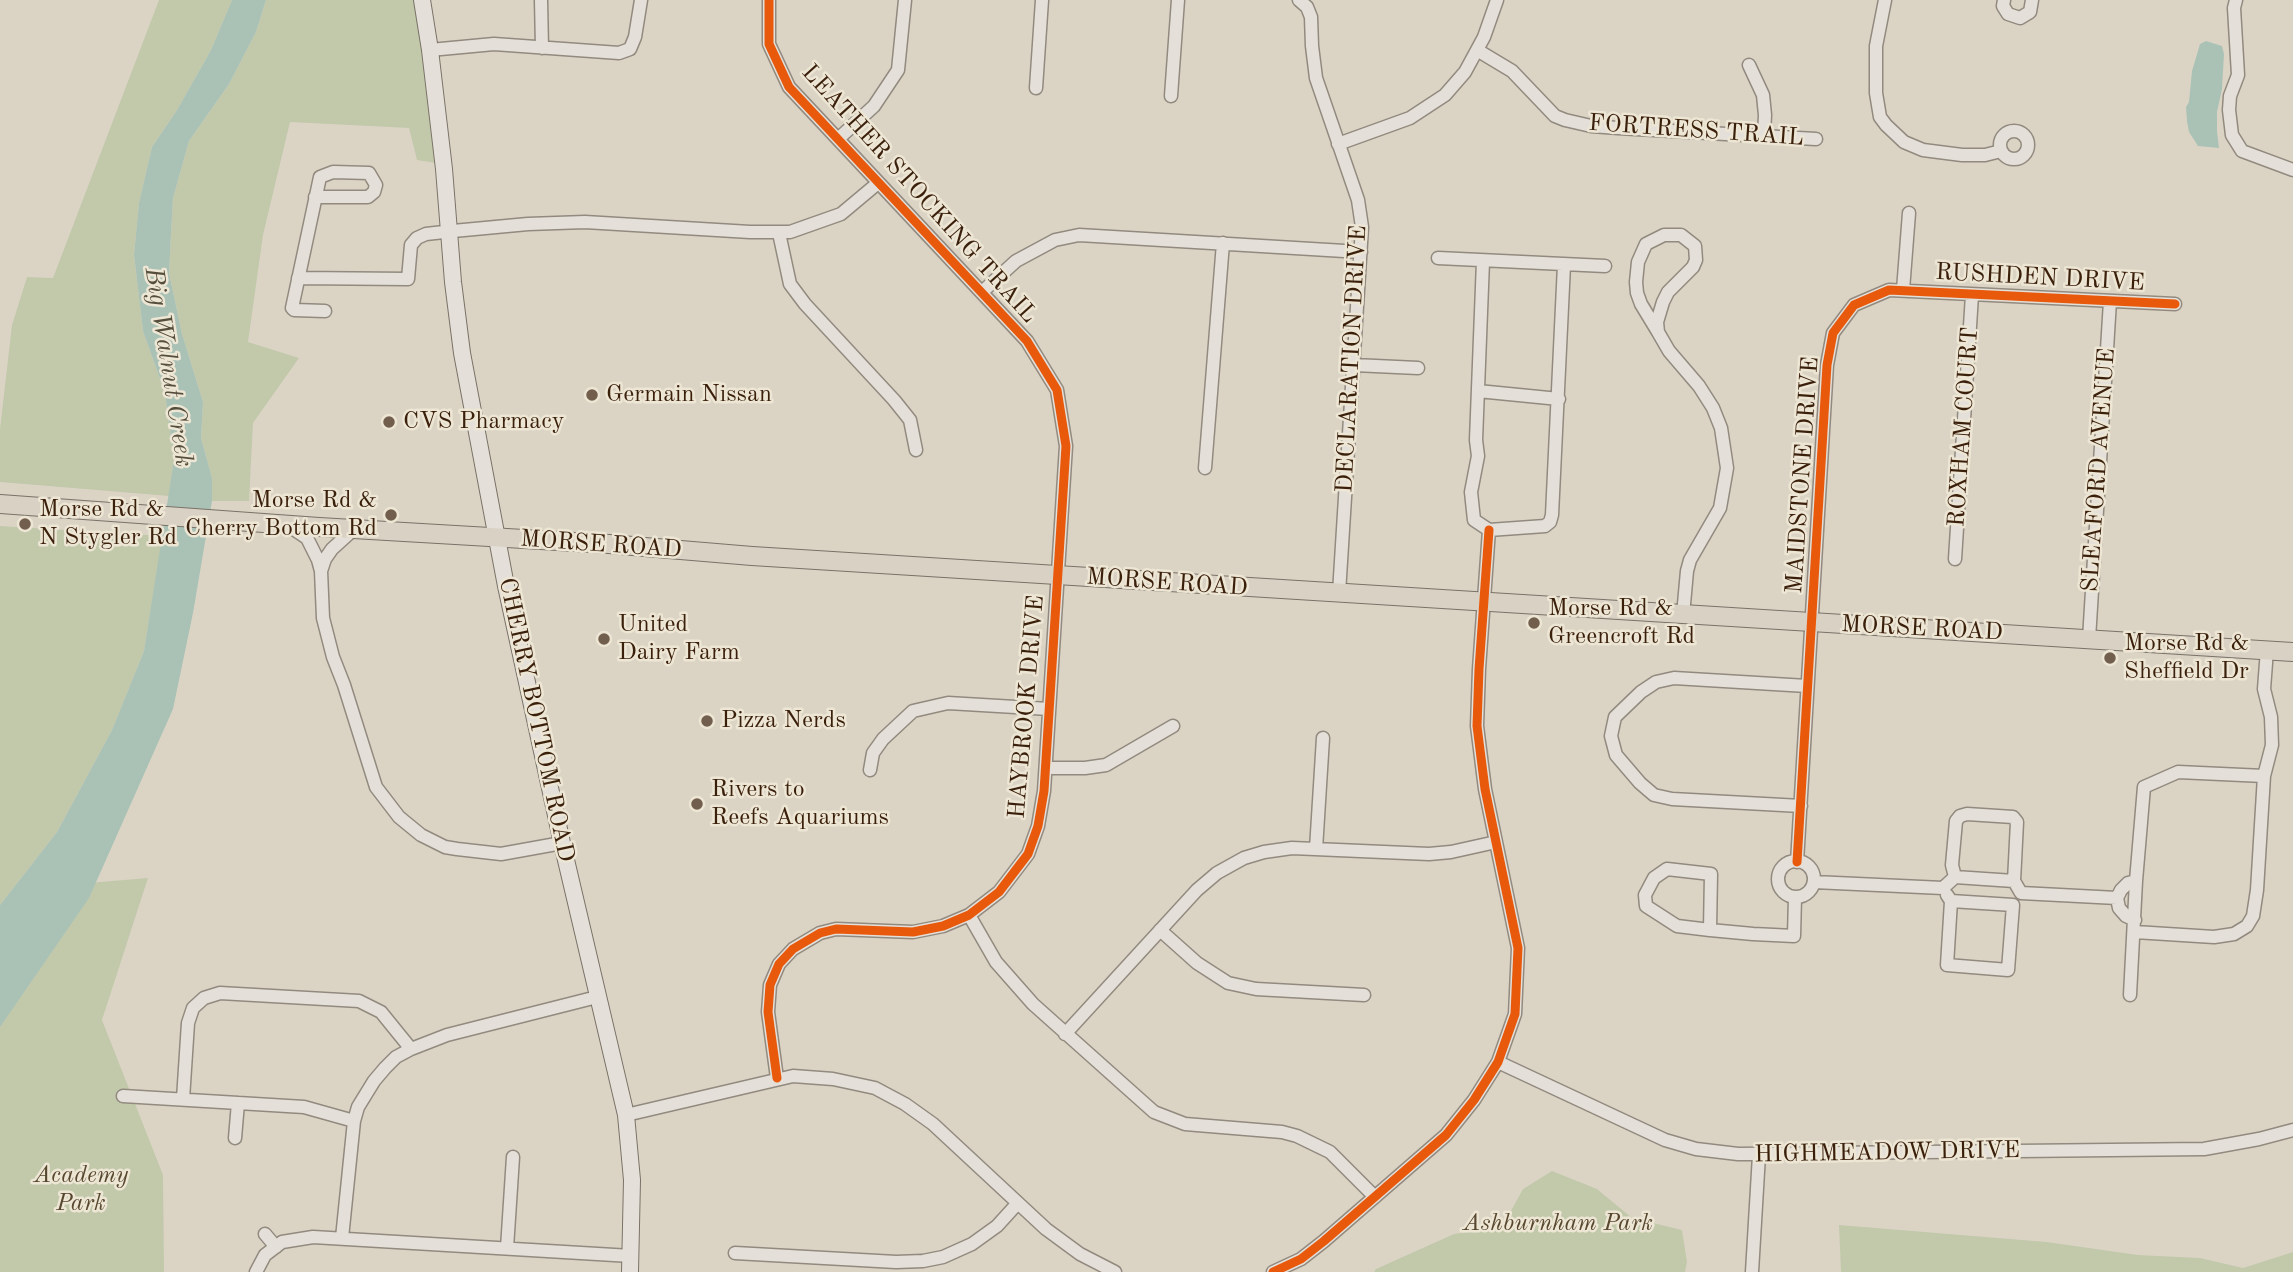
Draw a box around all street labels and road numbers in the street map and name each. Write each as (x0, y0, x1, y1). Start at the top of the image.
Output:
street label: LEATHER STOCKING TRAIL (795, 59, 1043, 329)
street label: FORTRESS TRAIL (1587, 109, 1805, 153)
street label: DECLARATION DRIVE (1331, 224, 1373, 494)
street label: RUSHDEN DRIVE (1935, 258, 2145, 298)
street label: ROXHAM COURT (1943, 326, 1985, 528)
street label: SLEAFORD AVENUE (2076, 347, 2122, 593)
street label: MAIDSTONE DRIVE (1780, 355, 1826, 595)
street label: MORSE ROAD (519, 525, 683, 565)
street label: MORSE ROAD (1085, 563, 1249, 603)
street label: CHERRY BOTTOM ROAD (492, 575, 580, 865)
street label: HAYBROOK DRIVE (1003, 594, 1051, 820)
street label: MORSE ROAD (1840, 610, 2004, 648)
street label: HIGHMEADOW DRIVE (1754, 1136, 2020, 1170)

